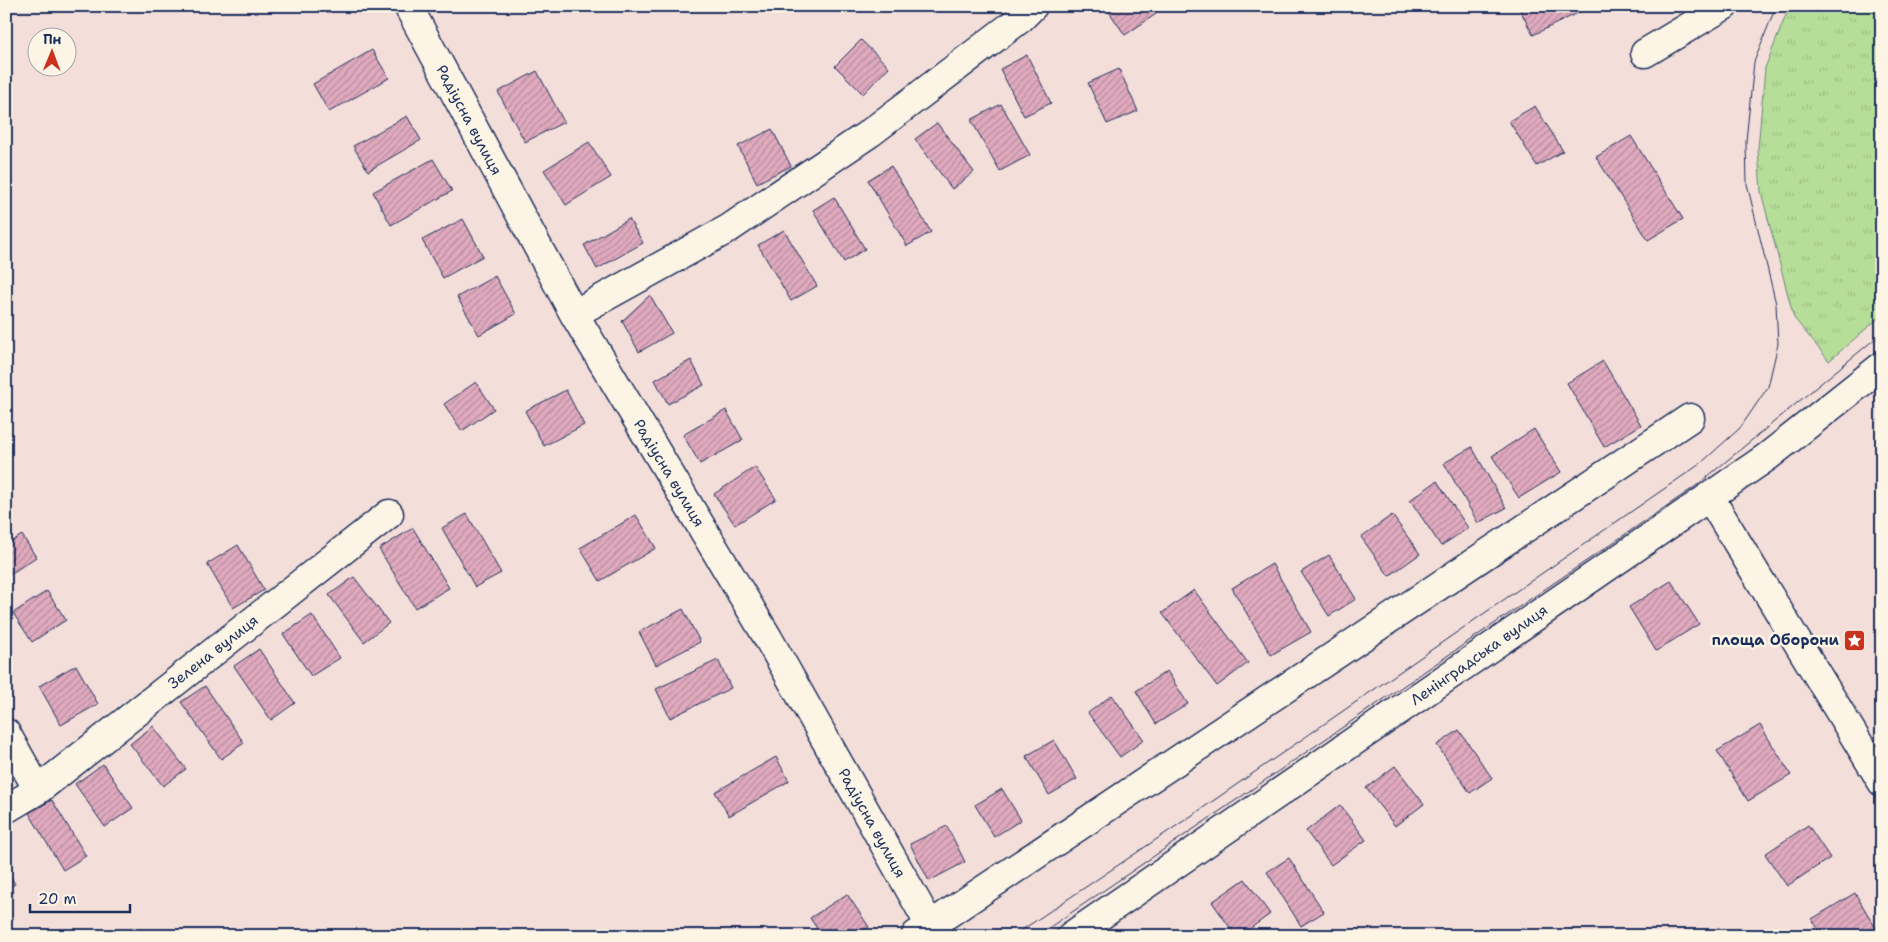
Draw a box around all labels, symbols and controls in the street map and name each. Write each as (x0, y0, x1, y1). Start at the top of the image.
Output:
north arrow (28, 28, 78, 78)
text: Пн (43, 30, 62, 48)
street label: Радіусна вулиця (431, 61, 507, 179)
street label: Радіусна вулиця (629, 415, 709, 531)
street label: Ленінградська вулиця (1406, 600, 1552, 710)
street label: Зелена вулиця (164, 610, 262, 694)
place icon: площа Оборони (1843, 628, 1867, 652)
place label: площа Оборони (1711, 630, 1840, 650)
street label: Радіусна вулиця (834, 765, 910, 881)
scale bar (30, 882, 130, 914)
text: 20 m (38, 889, 77, 909)

